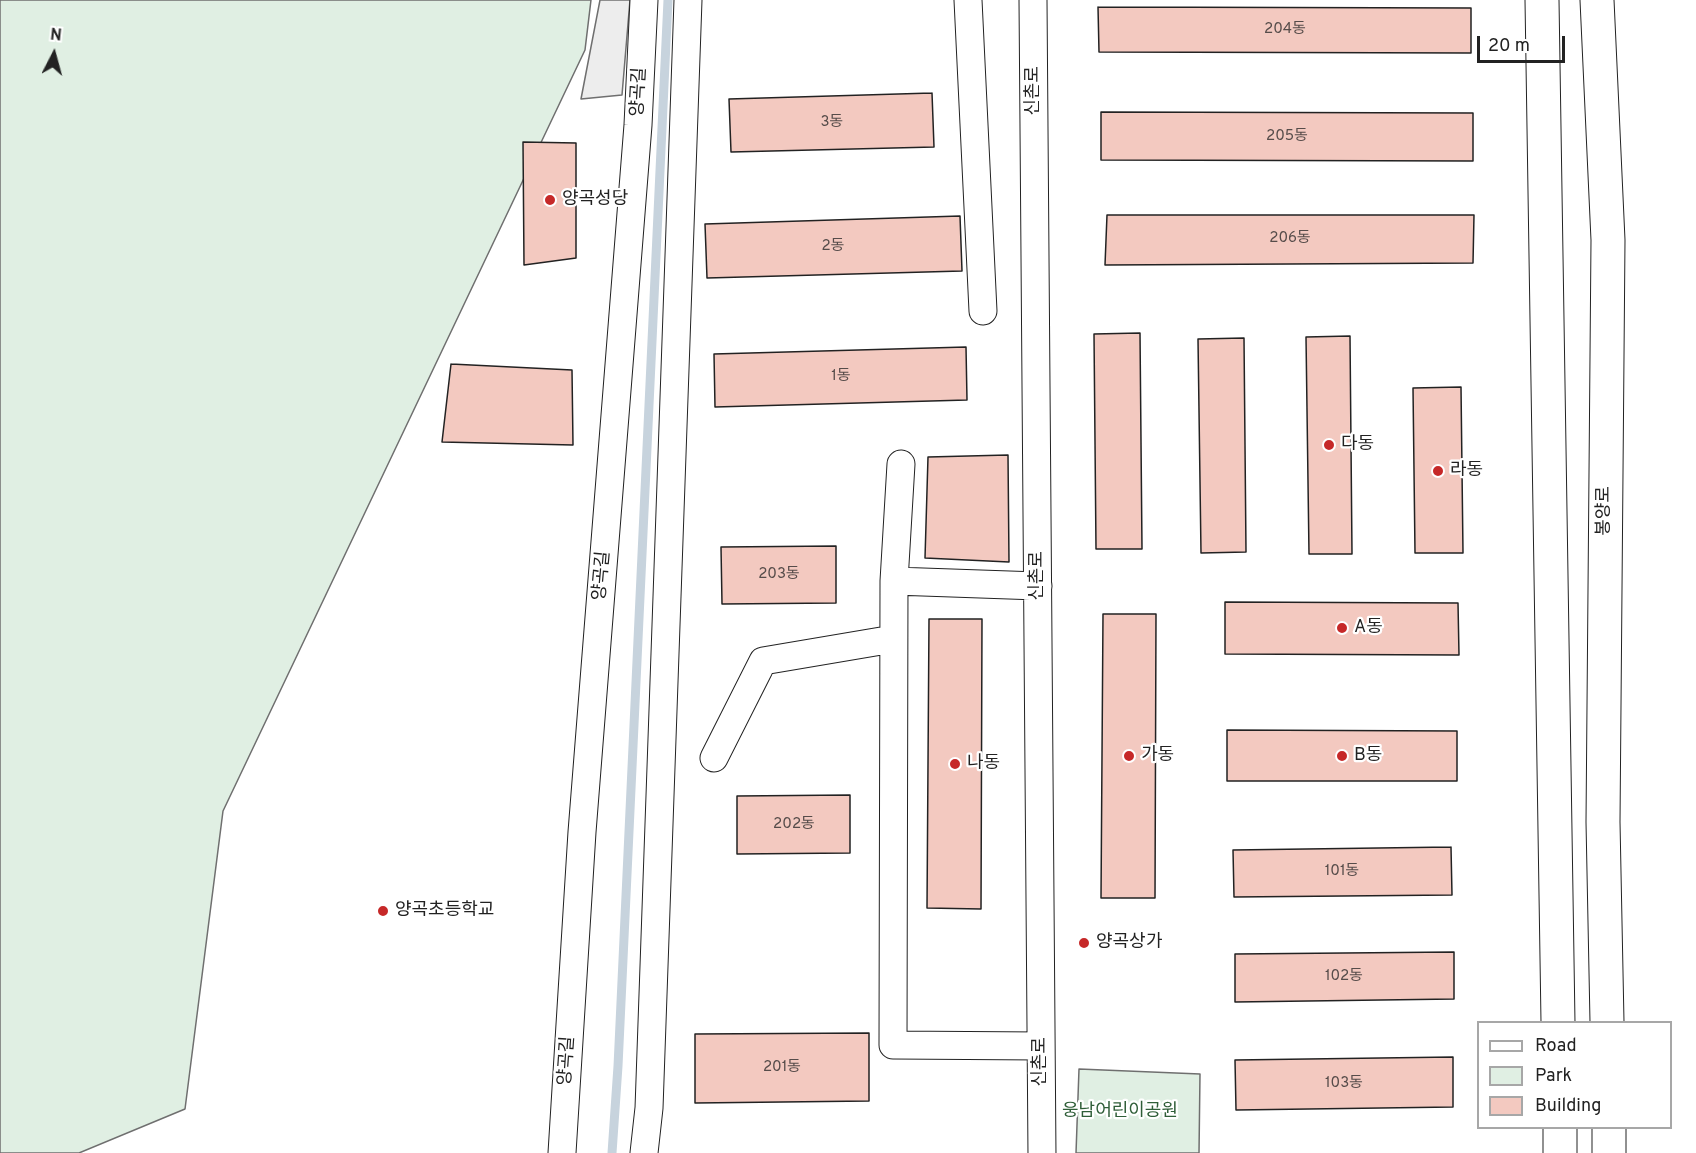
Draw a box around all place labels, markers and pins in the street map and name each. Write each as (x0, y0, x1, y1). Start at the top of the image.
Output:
place label: 양곡성당 (562, 189, 628, 211)
marker: 양곡성당 (543, 193, 557, 207)
place label: 다동 (1341, 434, 1374, 456)
marker: 다동 (1322, 438, 1336, 452)
place label: 라동 (1450, 460, 1483, 482)
marker: 라동 (1431, 464, 1445, 478)
place label: A동 (1354, 617, 1383, 639)
marker: A동 (1335, 621, 1349, 635)
place label: 가동 (1141, 745, 1174, 767)
place label: B동 (1354, 745, 1382, 767)
marker: 가동 (1122, 749, 1136, 763)
marker: B동 (1335, 749, 1349, 763)
place label: 나동 (967, 753, 1000, 775)
marker: 나동 (948, 757, 962, 771)
place label: 양곡초등학교 (395, 900, 494, 922)
marker: 양곡초등학교 (376, 904, 390, 918)
place label: 양곡상가 (1096, 932, 1162, 954)
marker: 양곡상가 (1077, 936, 1091, 950)

